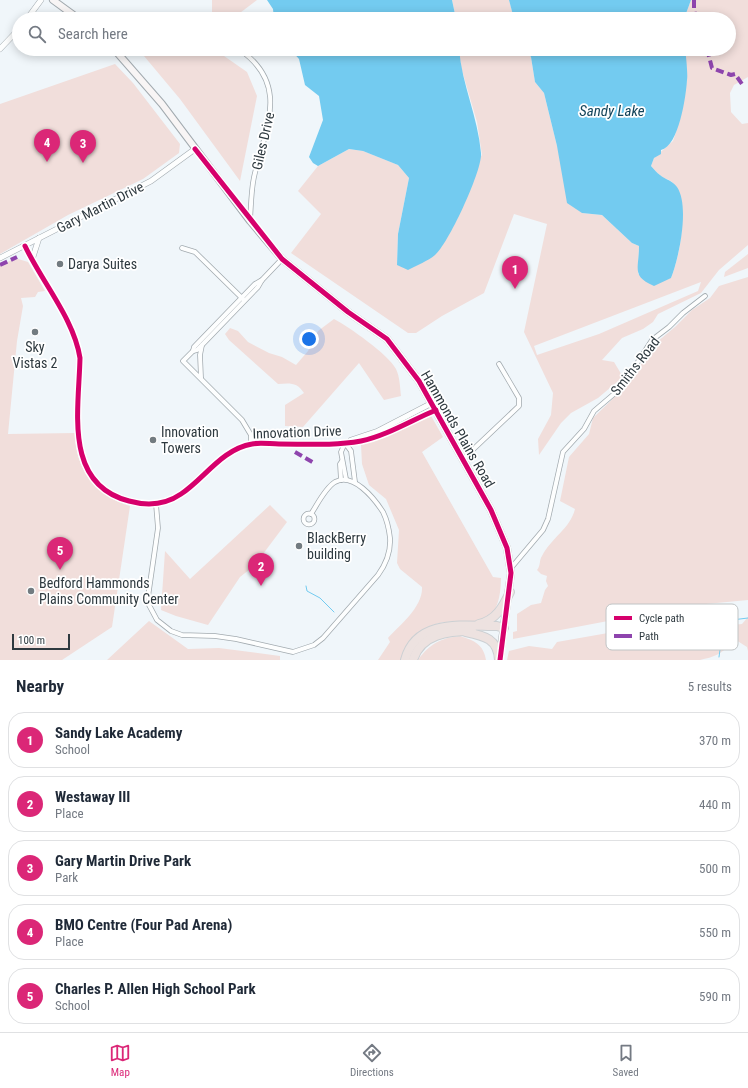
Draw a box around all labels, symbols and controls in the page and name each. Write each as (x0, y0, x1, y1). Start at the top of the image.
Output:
search box (12, 12, 736, 56)
icon: search (26, 23, 48, 45)
text: Search here (58, 25, 128, 43)
water label: Sandy Lake (579, 102, 645, 120)
street label: Giles Drive (249, 110, 278, 171)
pin: 4 (34, 129, 60, 162)
pin: 3 (70, 130, 96, 163)
street label: Gary Martin Drive (54, 178, 147, 236)
place label: Darya Suites (68, 256, 137, 272)
pin: 1 (502, 256, 528, 289)
marker: Darya Suites (55, 259, 65, 269)
marker: Sky Vistas 2 (30, 327, 40, 337)
your location (299, 329, 319, 349)
street label: Smiths Road (607, 334, 663, 398)
place label: Sky Vistas 2 (13, 339, 57, 371)
street label: Hammonds Plains Road (418, 368, 498, 490)
street label: Innovation Drive (252, 422, 342, 442)
place label: Innovation Towers (161, 424, 219, 456)
marker: Innovation Towers (148, 435, 158, 445)
place label: BlackBerry building (307, 530, 366, 562)
pin: 5 (47, 537, 73, 570)
marker: BlackBerry building (294, 541, 304, 551)
pin: 2 (248, 553, 274, 586)
place label: Bedford Hammonds Plains Community Center (39, 575, 179, 607)
marker: Bedford Hammonds Plains Community Center (26, 586, 36, 596)
legend (606, 604, 738, 650)
text: Cycle path (639, 612, 684, 625)
text: Path (639, 630, 659, 643)
scale bar (12, 632, 70, 651)
text: 100 m (18, 634, 45, 647)
text: Nearby (16, 676, 64, 696)
text: 5 results (688, 679, 732, 694)
text: Sandy Lake Academy (55, 724, 182, 742)
text: 1 (27, 733, 33, 748)
text: 370 m (699, 733, 731, 748)
text: School (55, 742, 90, 757)
text: Westaway III (55, 788, 130, 806)
text: 2 (27, 797, 33, 812)
text: 440 m (699, 797, 731, 812)
text: Place (55, 806, 84, 821)
text: Gary Martin Drive Park (55, 852, 191, 870)
text: 3 (27, 861, 33, 876)
text: 500 m (699, 861, 731, 876)
text: Park (55, 870, 78, 885)
text: BMO Centre (Four Pad Arena) (55, 916, 232, 934)
text: 4 (27, 925, 33, 940)
text: 550 m (699, 925, 731, 940)
text: Place (55, 934, 84, 949)
text: Charles P. Allen High School Park (55, 980, 256, 998)
text: 5 (27, 989, 33, 1004)
text: 590 m (699, 989, 731, 1004)
text: School (55, 998, 90, 1013)
tab: Map (109, 1042, 131, 1079)
tab: Directions (350, 1042, 394, 1079)
tab: Saved (613, 1042, 639, 1079)

